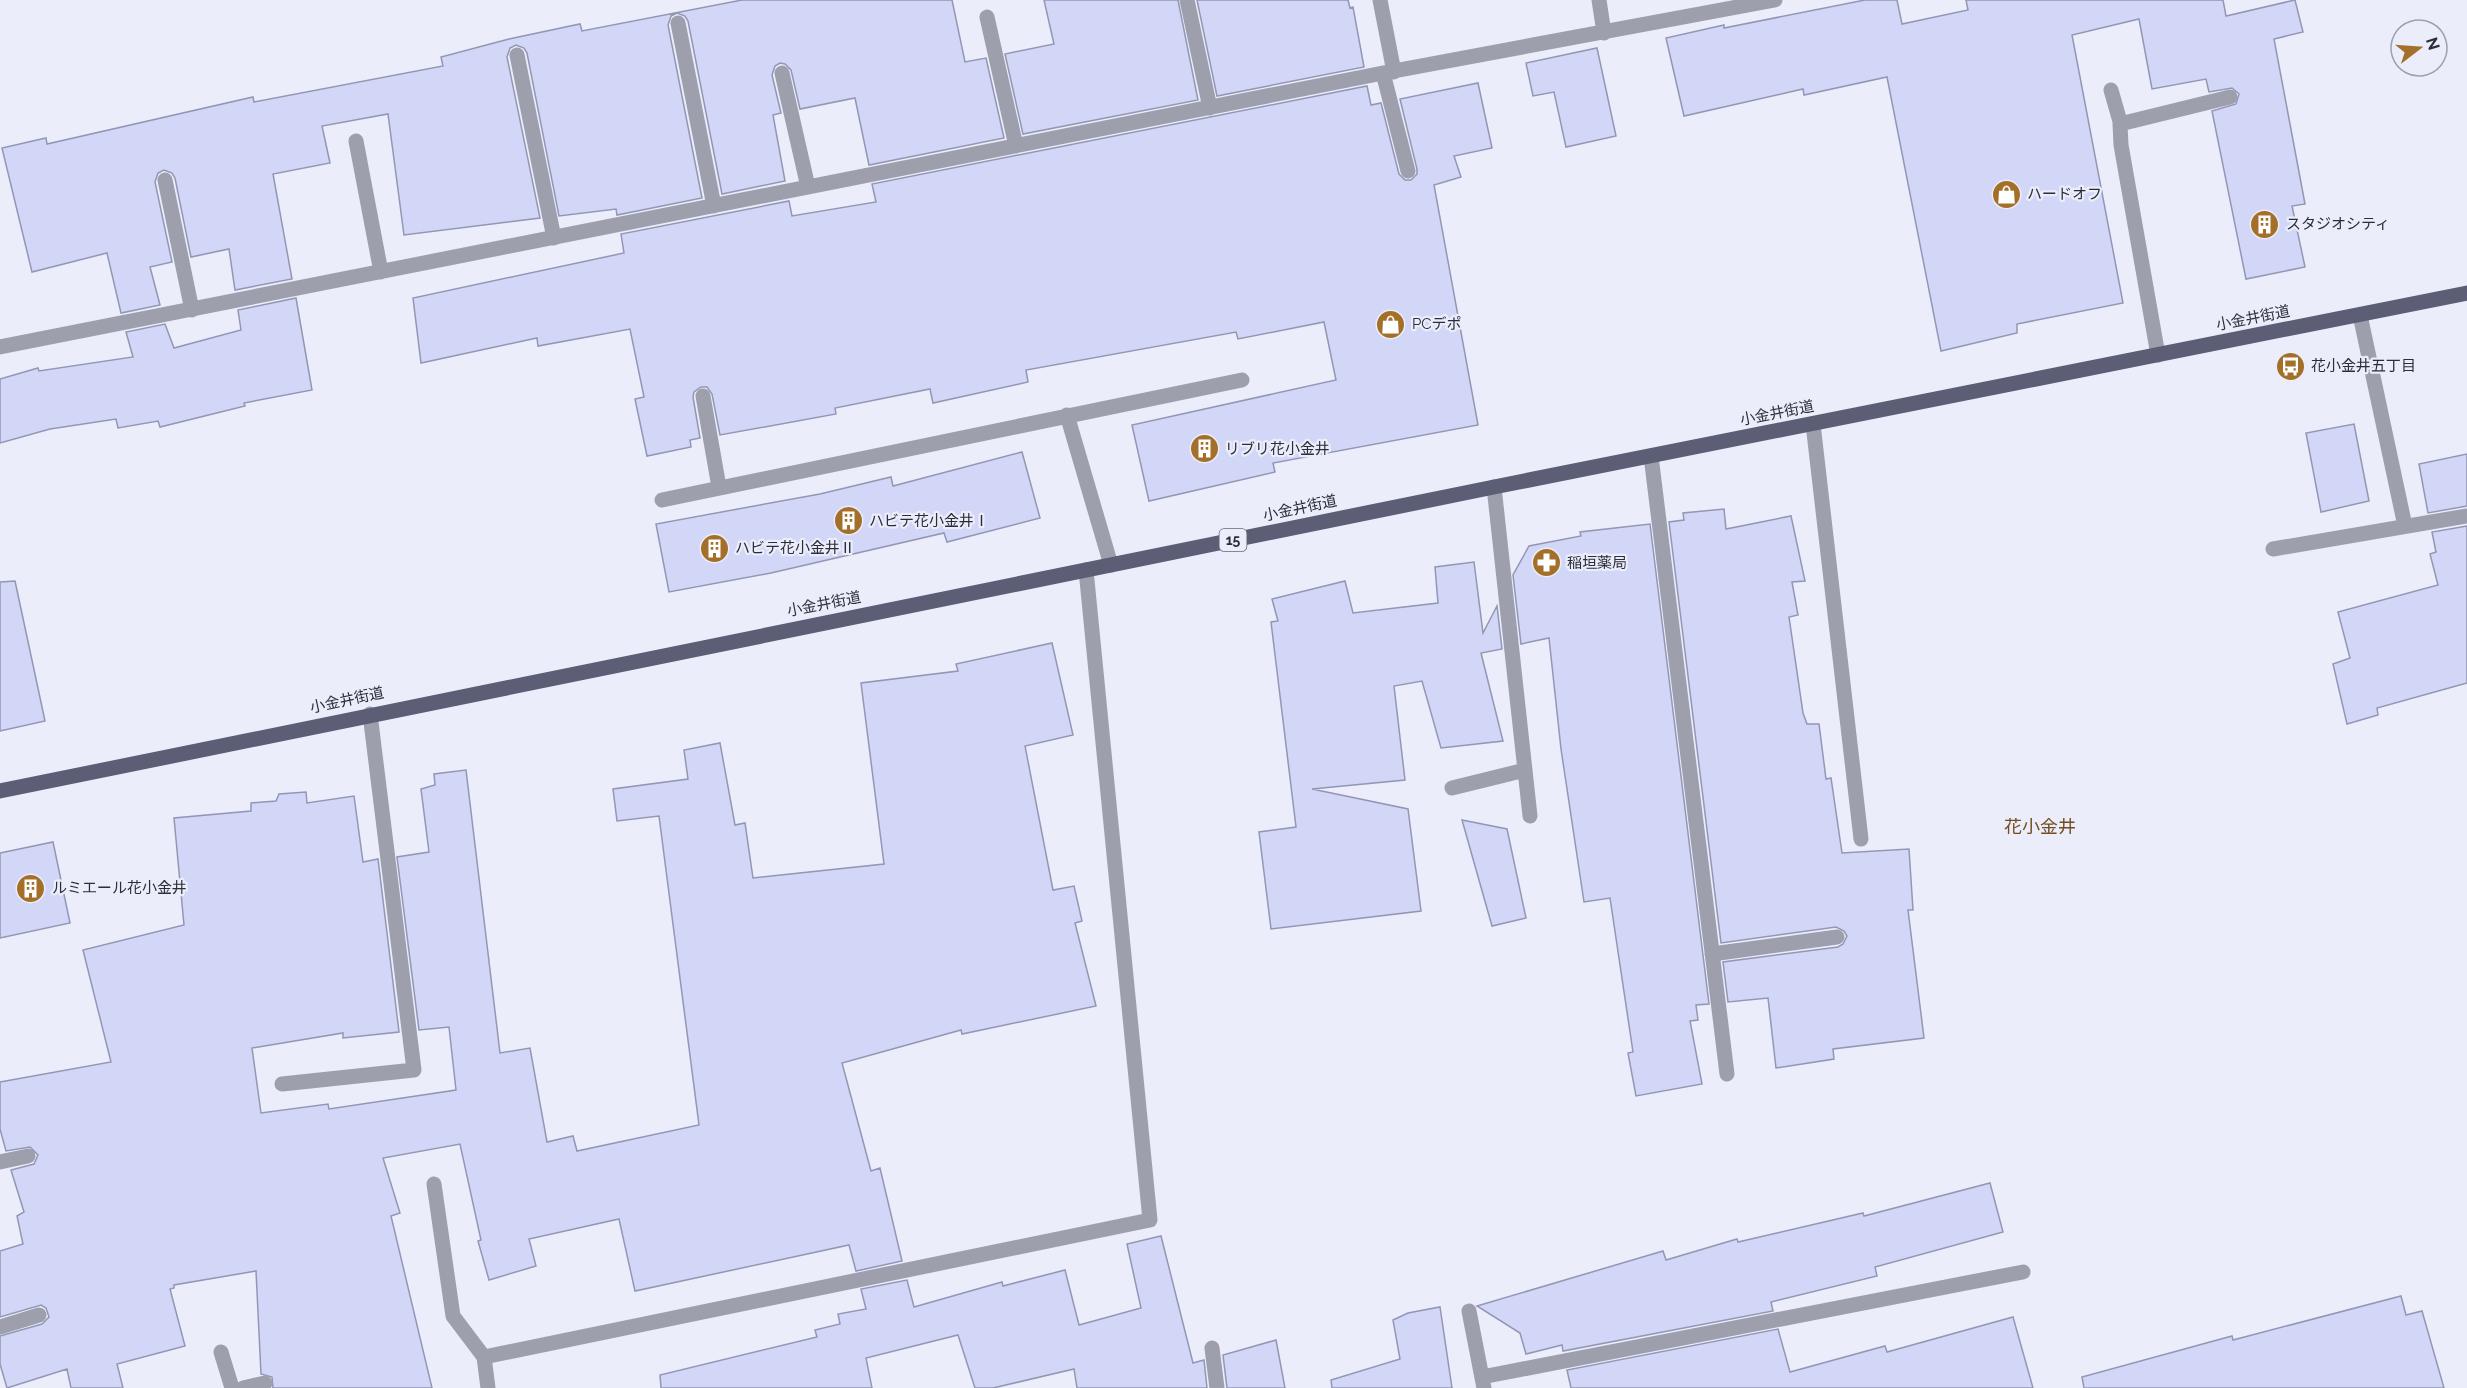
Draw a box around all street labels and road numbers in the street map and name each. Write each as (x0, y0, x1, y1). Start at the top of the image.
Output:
street label: 小金井街道 (2214, 302, 2292, 334)
street label: 小金井街道 (1738, 397, 1816, 429)
street label: 小金井街道 (1261, 491, 1339, 525)
road number: 15 (1220, 529, 1246, 551)
street label: 小金井街道 (785, 588, 863, 620)
street label: 小金井街道 (308, 683, 386, 717)

